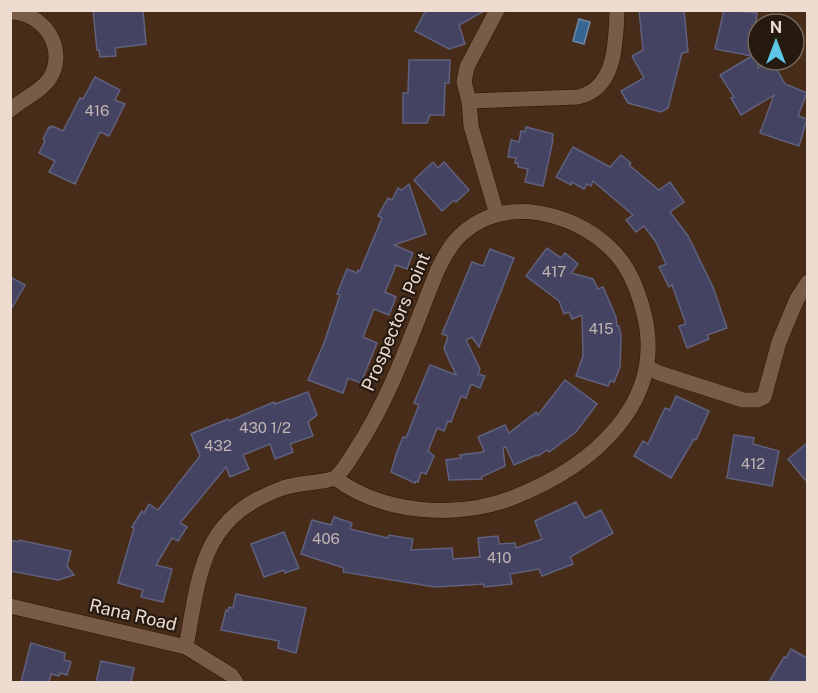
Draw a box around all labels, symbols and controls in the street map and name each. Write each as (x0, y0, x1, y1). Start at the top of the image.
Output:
north arrow (746, 12, 806, 72)
text: N (770, 18, 782, 37)
house number: 416 (85, 102, 109, 119)
street label: Prospectors Point (357, 249, 434, 394)
house number: 417 (542, 263, 566, 280)
house number: 415 (588, 320, 614, 337)
house number: 430 1/2 (239, 419, 291, 436)
house number: 432 (204, 437, 232, 454)
house number: 412 (741, 455, 765, 472)
house number: 406 (312, 530, 340, 547)
house number: 410 (487, 549, 511, 566)
street label: Rana Road (87, 594, 179, 635)

